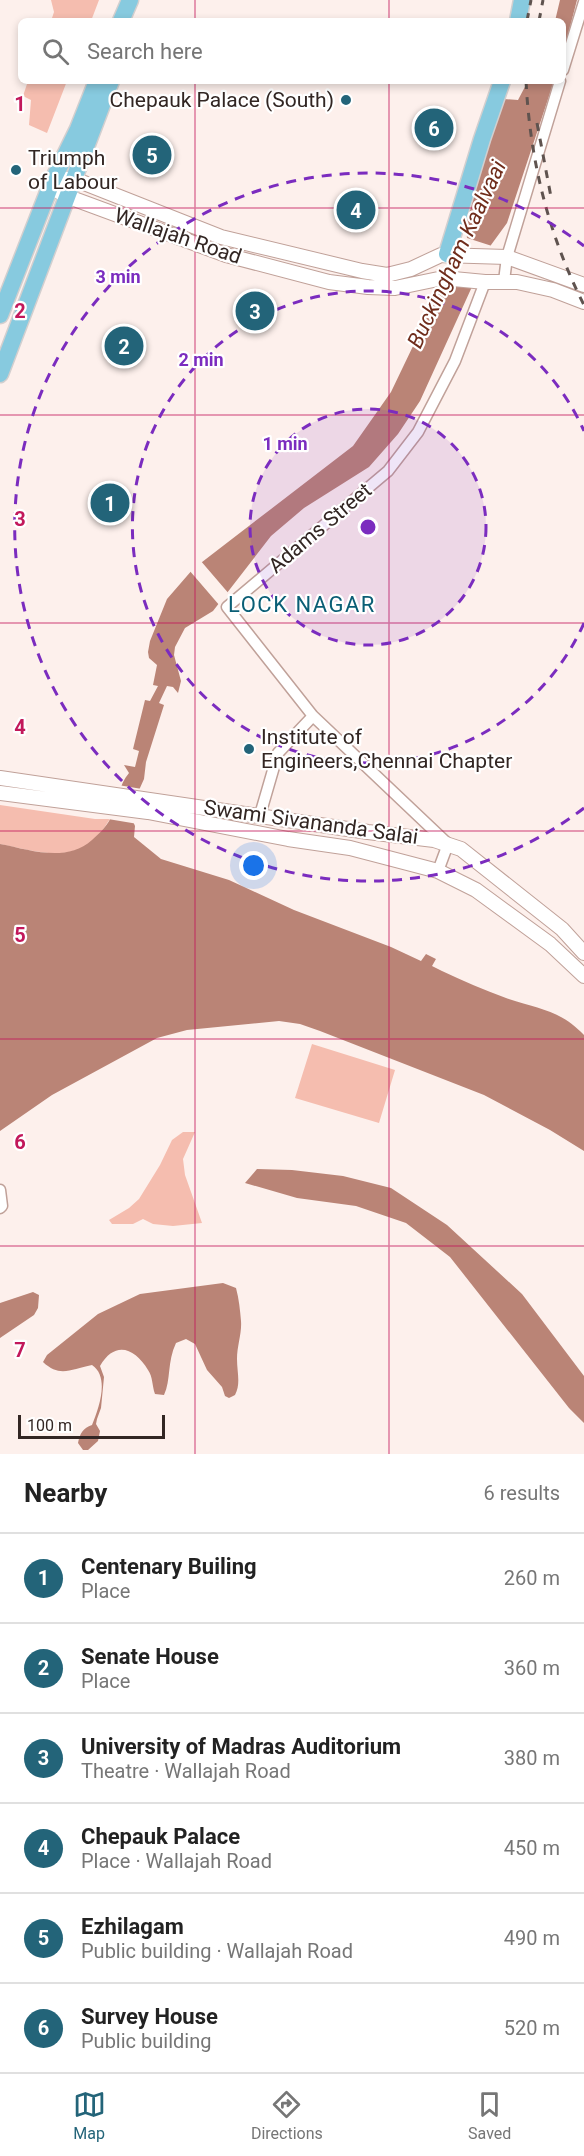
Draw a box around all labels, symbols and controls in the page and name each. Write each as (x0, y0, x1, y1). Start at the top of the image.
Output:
search box (18, 18, 566, 84)
icon: search (39, 35, 72, 68)
text: Search here (87, 39, 203, 64)
place label: Chepauk Palace (South) (110, 88, 334, 112)
text: 1 (14, 92, 26, 116)
marker: Chepauk Palace (South) (339, 93, 353, 107)
pin: 6 (414, 106, 454, 150)
pin: 5 (132, 132, 172, 178)
place label: Triumph of Labour (28, 146, 118, 194)
water label: Buckingham Kaalvaai (402, 156, 511, 352)
marker: Triumph of Labour (9, 163, 23, 177)
pin: 4 (336, 188, 376, 232)
street label: Wallajah Road (111, 203, 245, 269)
text: 3 min (95, 266, 141, 287)
pin: 3 (236, 288, 274, 334)
text: 2 (14, 299, 26, 323)
pin: 2 (104, 324, 144, 368)
text: 2 min (178, 349, 224, 370)
text: 1 min (262, 433, 308, 454)
street label: Adams Street (264, 478, 376, 578)
pin: 1 (90, 480, 130, 526)
text: 3 (14, 507, 26, 531)
centre of rings (358, 517, 378, 537)
district label: LOCK NAGAR (228, 592, 376, 617)
text: 4 (14, 715, 26, 739)
place label: Institute of Engineers,Chennai Chapter (261, 725, 512, 773)
marker: Institute of Engineers,Chennai Chapter (242, 742, 256, 756)
street label: Swami Sivananda Salai (202, 795, 420, 849)
your location (239, 851, 268, 880)
text: 5 (14, 923, 26, 947)
text: 6 (14, 1130, 26, 1154)
text: 7 (14, 1338, 26, 1362)
scale bar (18, 1412, 165, 1440)
text: 100 m (27, 1416, 72, 1435)
text: Nearby (24, 1478, 107, 1508)
text: 6 results (484, 1481, 560, 1505)
text: Centenary Builing (81, 1554, 257, 1579)
text: 1 (38, 1566, 49, 1590)
text: 260 m (504, 1566, 560, 1590)
text: Place (81, 1579, 130, 1603)
text: Senate House (81, 1644, 219, 1669)
text: 2 (38, 1656, 49, 1680)
text: 360 m (504, 1656, 560, 1680)
text: Place (81, 1669, 130, 1693)
text: University of Madras Auditorium (81, 1734, 401, 1759)
text: 3 (38, 1746, 49, 1770)
text: 380 m (504, 1746, 560, 1770)
text: Theatre · Wallajah Road (81, 1759, 291, 1783)
text: Chepauk Palace (81, 1824, 240, 1849)
text: 4 (38, 1836, 49, 1860)
text: 450 m (504, 1836, 560, 1860)
text: Place · Wallajah Road (81, 1849, 272, 1873)
text: Ezhilagam (81, 1914, 184, 1939)
text: 5 (38, 1926, 49, 1950)
text: 490 m (504, 1926, 560, 1950)
text: Public building · Wallajah Road (81, 1939, 353, 1963)
text: Survey House (81, 2004, 218, 2029)
text: 6 (38, 2016, 49, 2040)
text: 520 m (504, 2016, 560, 2040)
text: Public building (81, 2029, 211, 2053)
tab: Map (73, 2088, 106, 2143)
tab: Directions (251, 2088, 323, 2143)
tab: Saved (468, 2088, 511, 2143)

